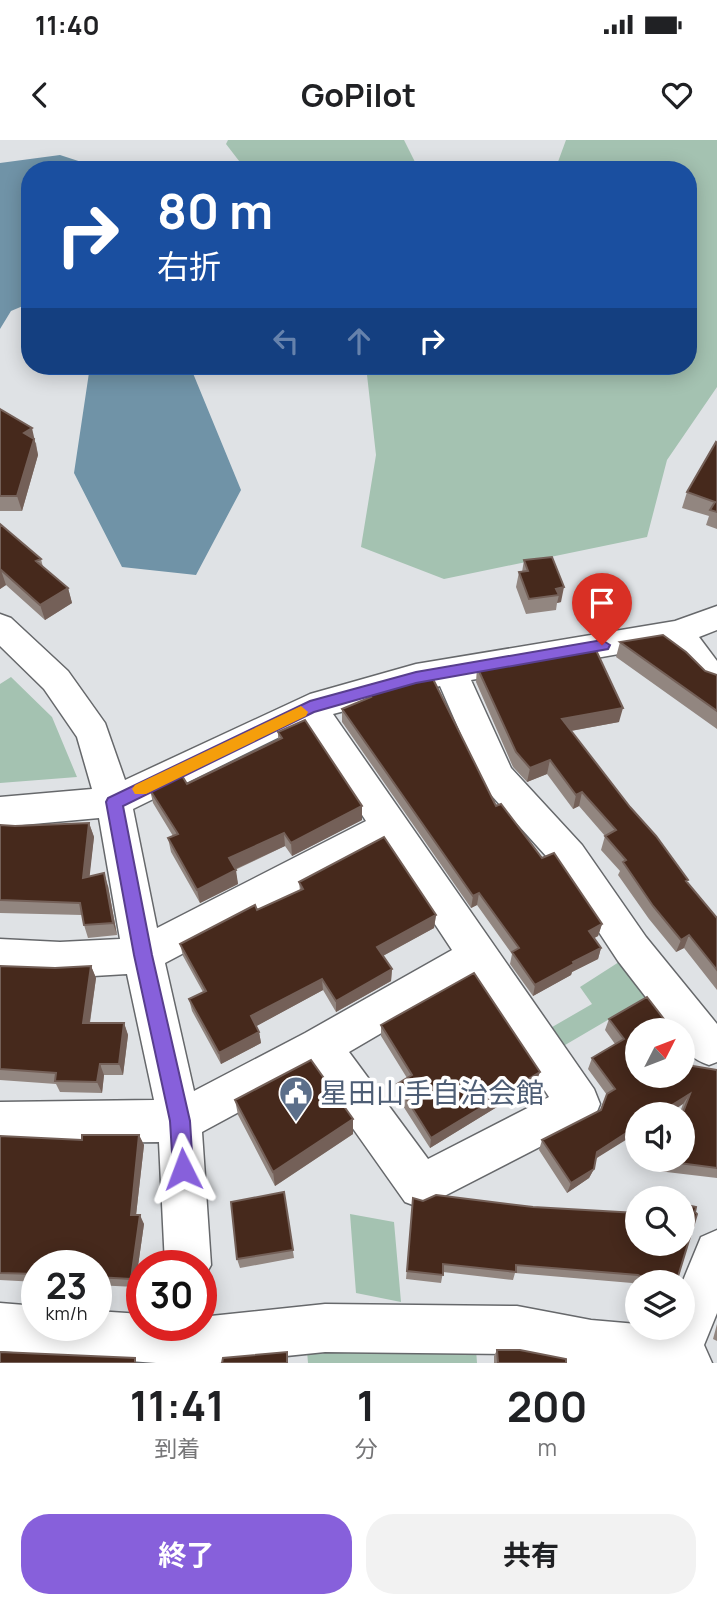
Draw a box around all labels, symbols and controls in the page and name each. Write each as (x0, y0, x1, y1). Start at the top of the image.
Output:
text: 11:40 (35, 7, 100, 43)
text: GoPilot (301, 73, 416, 117)
icon: back (21, 76, 59, 114)
icon: heart (658, 76, 696, 114)
text: 80 m (157, 177, 273, 244)
icon: right (42, 189, 133, 280)
text: 右折 (157, 244, 221, 288)
icon: left (267, 322, 305, 360)
icon: ahead (340, 322, 378, 360)
icon: right (413, 322, 451, 360)
pin (572, 573, 632, 645)
icon: arrive (583, 584, 621, 622)
north arrow (625, 1018, 695, 1088)
map controls (625, 1018, 695, 1340)
place label: 星田山手自治会館 (320, 1073, 544, 1111)
public building icon: 星田山手自治会館 (277, 1074, 315, 1123)
button: sound (625, 1102, 695, 1172)
position arrow (146, 1132, 220, 1206)
button: search (625, 1186, 695, 1256)
speed limit sign: 30 (126, 1250, 217, 1341)
text: 23 (46, 1262, 87, 1310)
button: layers (625, 1270, 695, 1340)
text: km/h (46, 1301, 87, 1325)
text: 11:41 (130, 1376, 225, 1434)
text: 1 (357, 1376, 375, 1434)
text: 200 (507, 1377, 587, 1435)
text: m (537, 1431, 557, 1463)
text: 到着 (154, 1432, 200, 1464)
text: 分 (354, 1432, 377, 1464)
button: 終了 (21, 1514, 352, 1594)
button: 共有 (366, 1514, 696, 1594)

